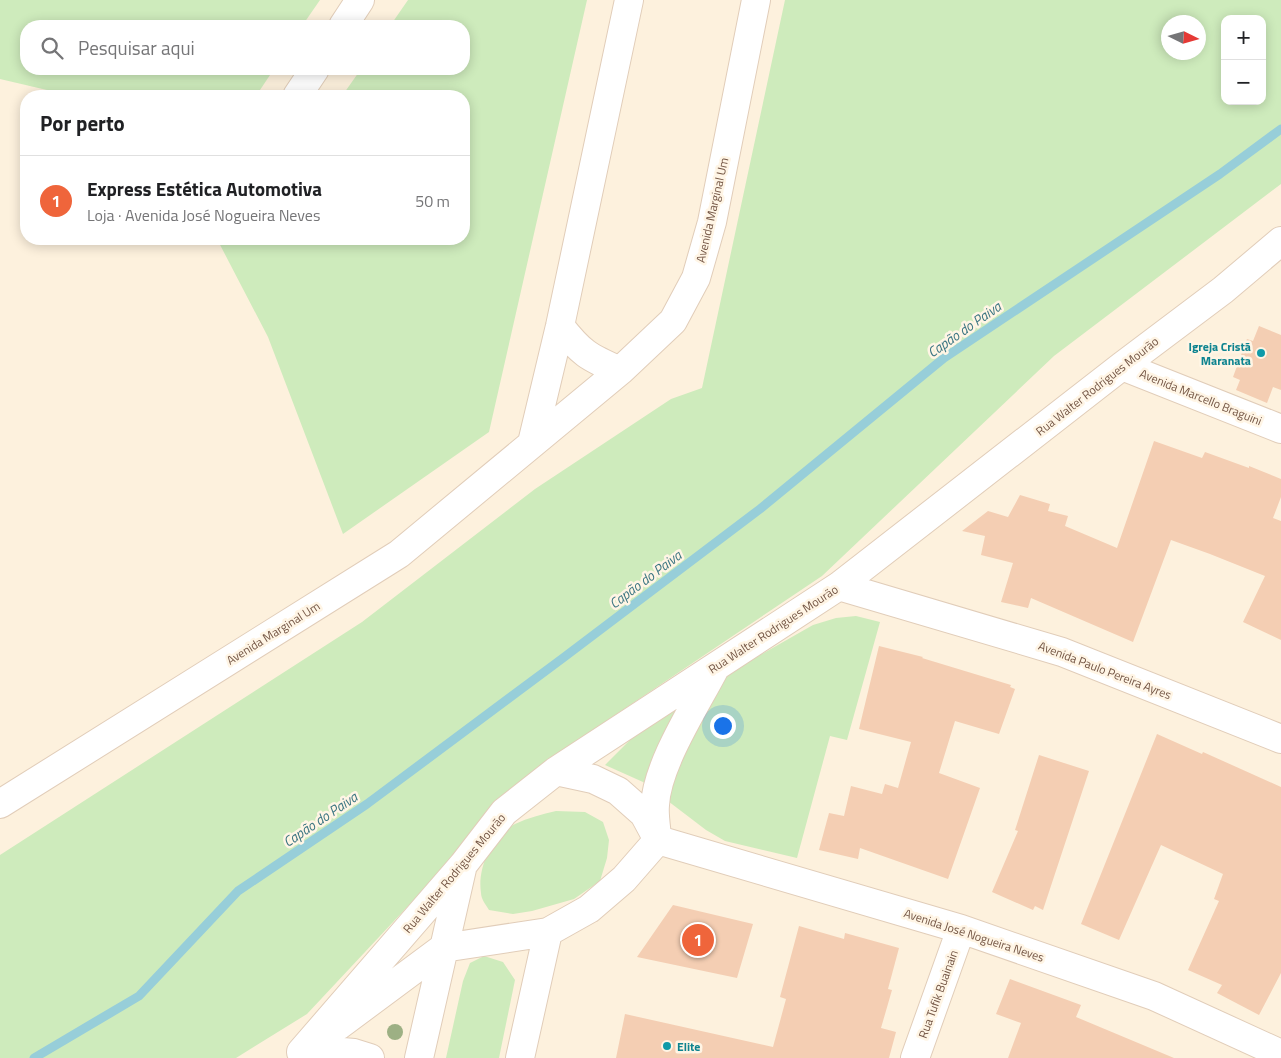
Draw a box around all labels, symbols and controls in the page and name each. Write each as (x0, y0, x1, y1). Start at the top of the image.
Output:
north arrow (1161, 15, 1206, 60)
map controls (1221, 15, 1266, 105)
button: + (1221, 15, 1266, 60)
search box (20, 20, 470, 75)
text: Pesquisar aqui (78, 33, 195, 62)
icon: search (38, 34, 66, 62)
button: − (1221, 60, 1266, 105)
text: Por perto (40, 107, 125, 139)
street label: Avenida Marginal Um (691, 156, 733, 264)
text: Express Estética Automotiva (87, 174, 322, 203)
text: 1 (52, 189, 60, 213)
text: 50 m (415, 189, 450, 213)
text: Loja · Avenida José Nogueira Neves (87, 203, 320, 227)
water label: Capão do Paiva (923, 295, 1006, 362)
street label: Rua Walter Rodrigues Mourão (1031, 332, 1163, 440)
place label: Igreja Cristã Maranata (1189, 337, 1251, 370)
marker: Igreja Cristã Maranata (1255, 347, 1267, 359)
street label: Avenida Marcello Braguini (1137, 364, 1265, 430)
water label: Capão do Paiva (604, 544, 686, 613)
street label: Rua Walter Rodrigues Mourão (704, 580, 842, 678)
street label: Avenida Marginal Um (222, 597, 324, 669)
street label: Avenida Paulo Pereira Ayres (1036, 636, 1175, 704)
your location (710, 713, 736, 739)
water label: Capão do Paiva (279, 786, 362, 852)
street label: Rua Walter Rodrigues Mourão (398, 809, 510, 937)
street label: Avenida José Nogueira Neves (901, 903, 1047, 967)
pin: 1 (682, 921, 714, 959)
street label: Rua Tufik Buainain (913, 947, 963, 1041)
place label: Elite (677, 1037, 700, 1056)
marker: Elite (661, 1040, 673, 1052)

